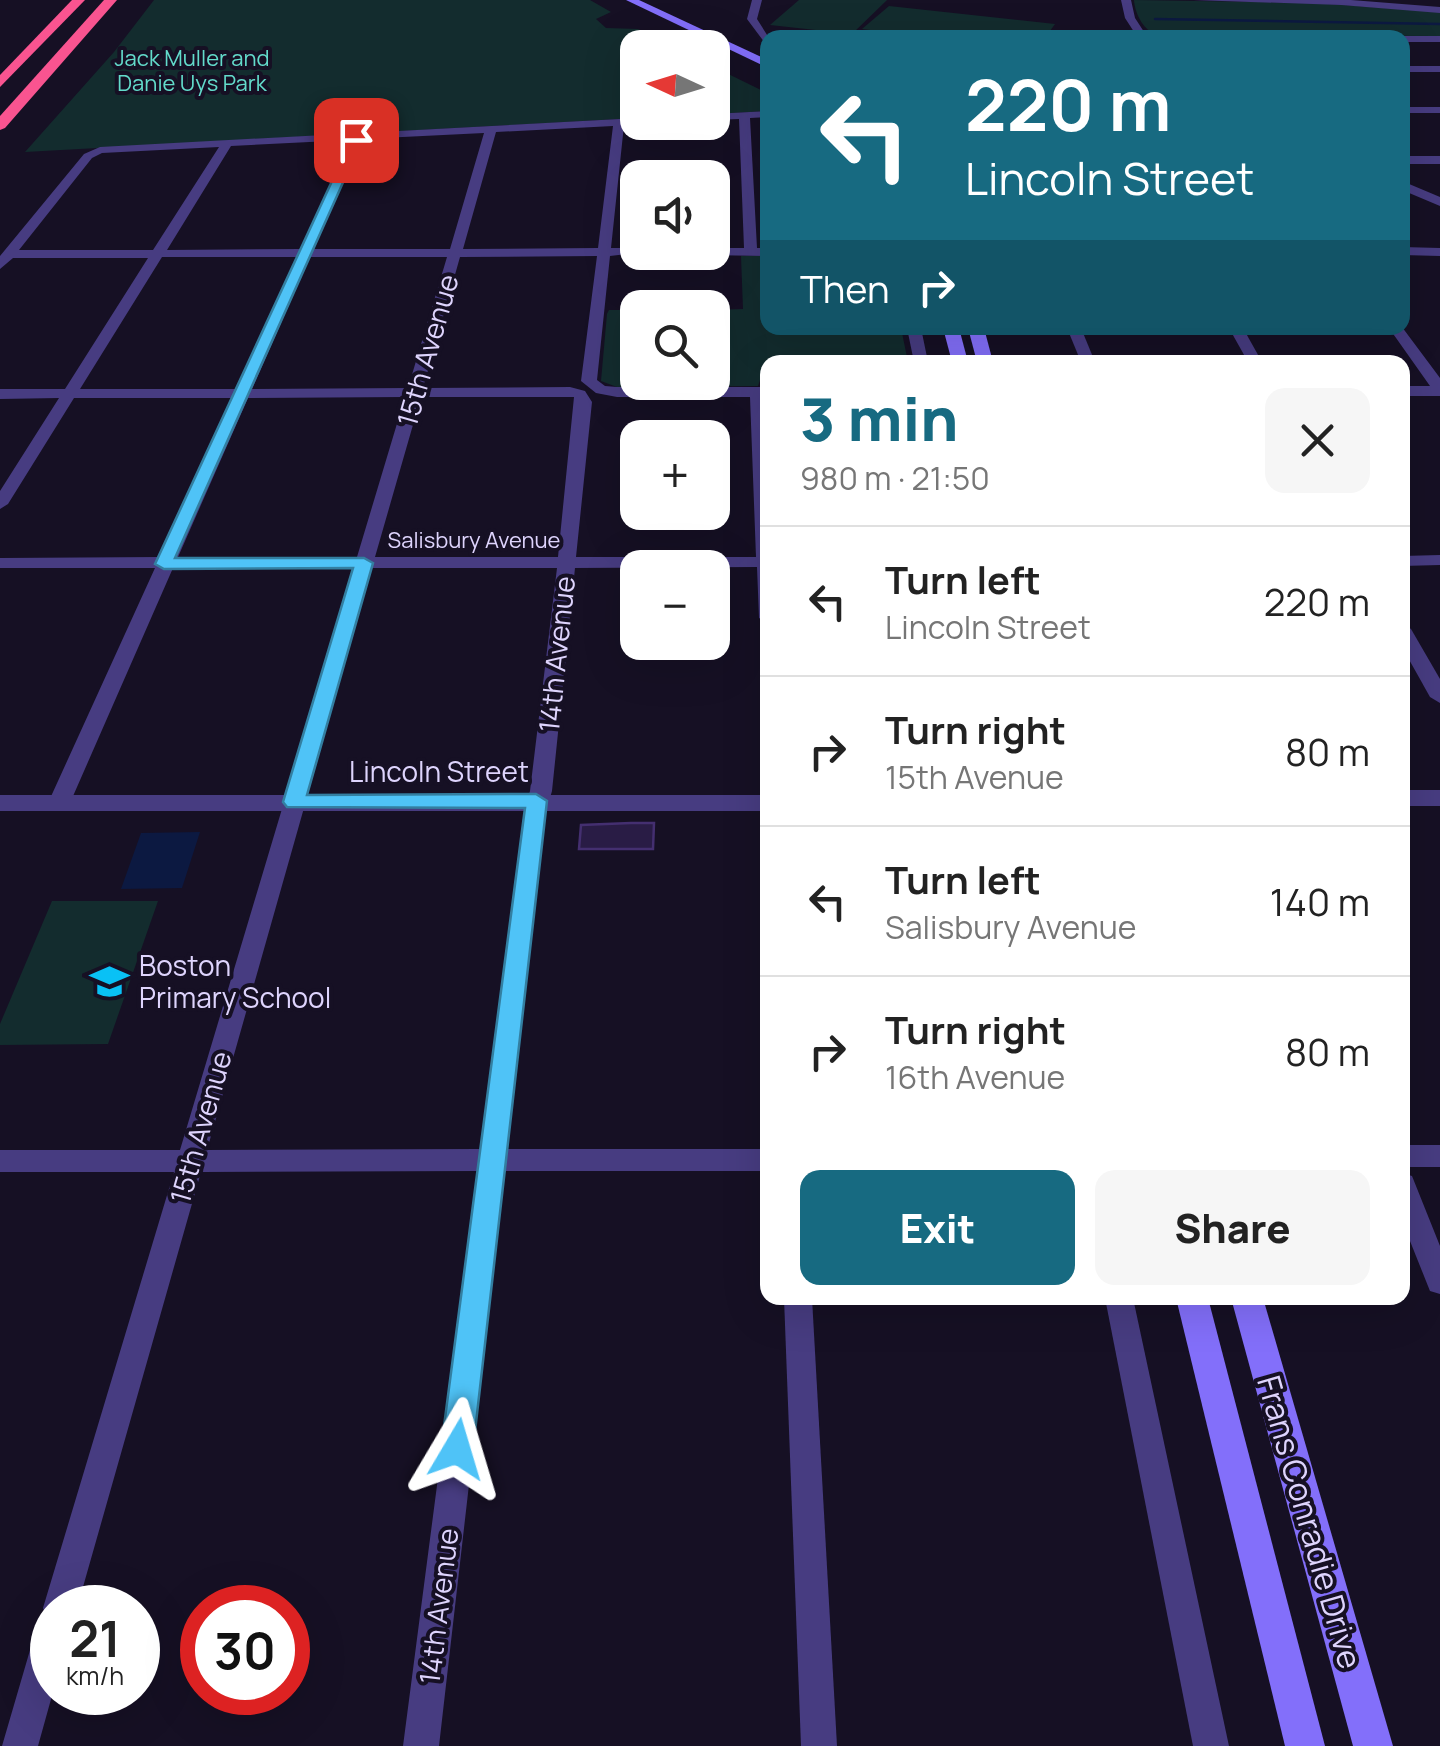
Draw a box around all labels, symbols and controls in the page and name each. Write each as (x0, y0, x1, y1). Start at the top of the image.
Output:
north arrow (620, 30, 730, 140)
map controls (620, 30, 730, 660)
park label: Jack Muller and Danie Uys Park (114, 43, 270, 98)
text: 220 m (965, 56, 1171, 152)
icon: left (800, 70, 930, 200)
pin (314, 98, 399, 183)
icon: arrive (329, 113, 384, 168)
text: Lincoln Street (965, 147, 1254, 209)
button: sound (620, 160, 730, 270)
icon: right (909, 260, 964, 315)
text: Then (800, 262, 889, 314)
street label: 15th Avenue (387, 270, 467, 430)
button: search (620, 290, 730, 400)
text: 3 min (800, 377, 958, 459)
button: close (1265, 388, 1370, 493)
button: + (620, 420, 730, 530)
text: 980 m · 21:50 (800, 456, 990, 500)
street label: Salisbury Avenue (388, 525, 561, 555)
button: − (620, 550, 730, 660)
text: Turn left (885, 553, 1041, 605)
street label: 14th Avenue (529, 574, 583, 734)
icon: left (800, 574, 855, 629)
text: 220 m (1264, 575, 1370, 627)
text: Lincoln Street (885, 605, 1091, 649)
text: Turn right (885, 703, 1066, 755)
icon: right (800, 724, 855, 779)
text: 80 m (1285, 725, 1370, 777)
street label: Lincoln Street (349, 752, 529, 790)
text: 15th Avenue (885, 755, 1064, 799)
text: Turn left (885, 853, 1041, 905)
icon: left (800, 874, 855, 929)
text: 140 m (1270, 875, 1370, 927)
text: Salisbury Avenue (885, 905, 1136, 949)
place label: Boston Primary School (139, 946, 331, 1016)
school or university icon: Boston Primary School (88, 960, 130, 1002)
text: Turn right (885, 1003, 1066, 1055)
icon: right (800, 1024, 855, 1079)
text: 80 m (1285, 1025, 1370, 1077)
street label: 15th Avenue (160, 1047, 240, 1207)
text: 16th Avenue (885, 1055, 1065, 1099)
button: Exit (800, 1170, 1075, 1285)
button: Share (1095, 1170, 1370, 1285)
street label: Frans Conradie Drive (1247, 1370, 1373, 1674)
position arrow (405, 1397, 509, 1501)
street label: 14th Avenue (410, 1526, 466, 1686)
speed limit sign: 30 (180, 1585, 310, 1715)
text: 21 (69, 1604, 121, 1672)
text: km/h (66, 1658, 124, 1693)

